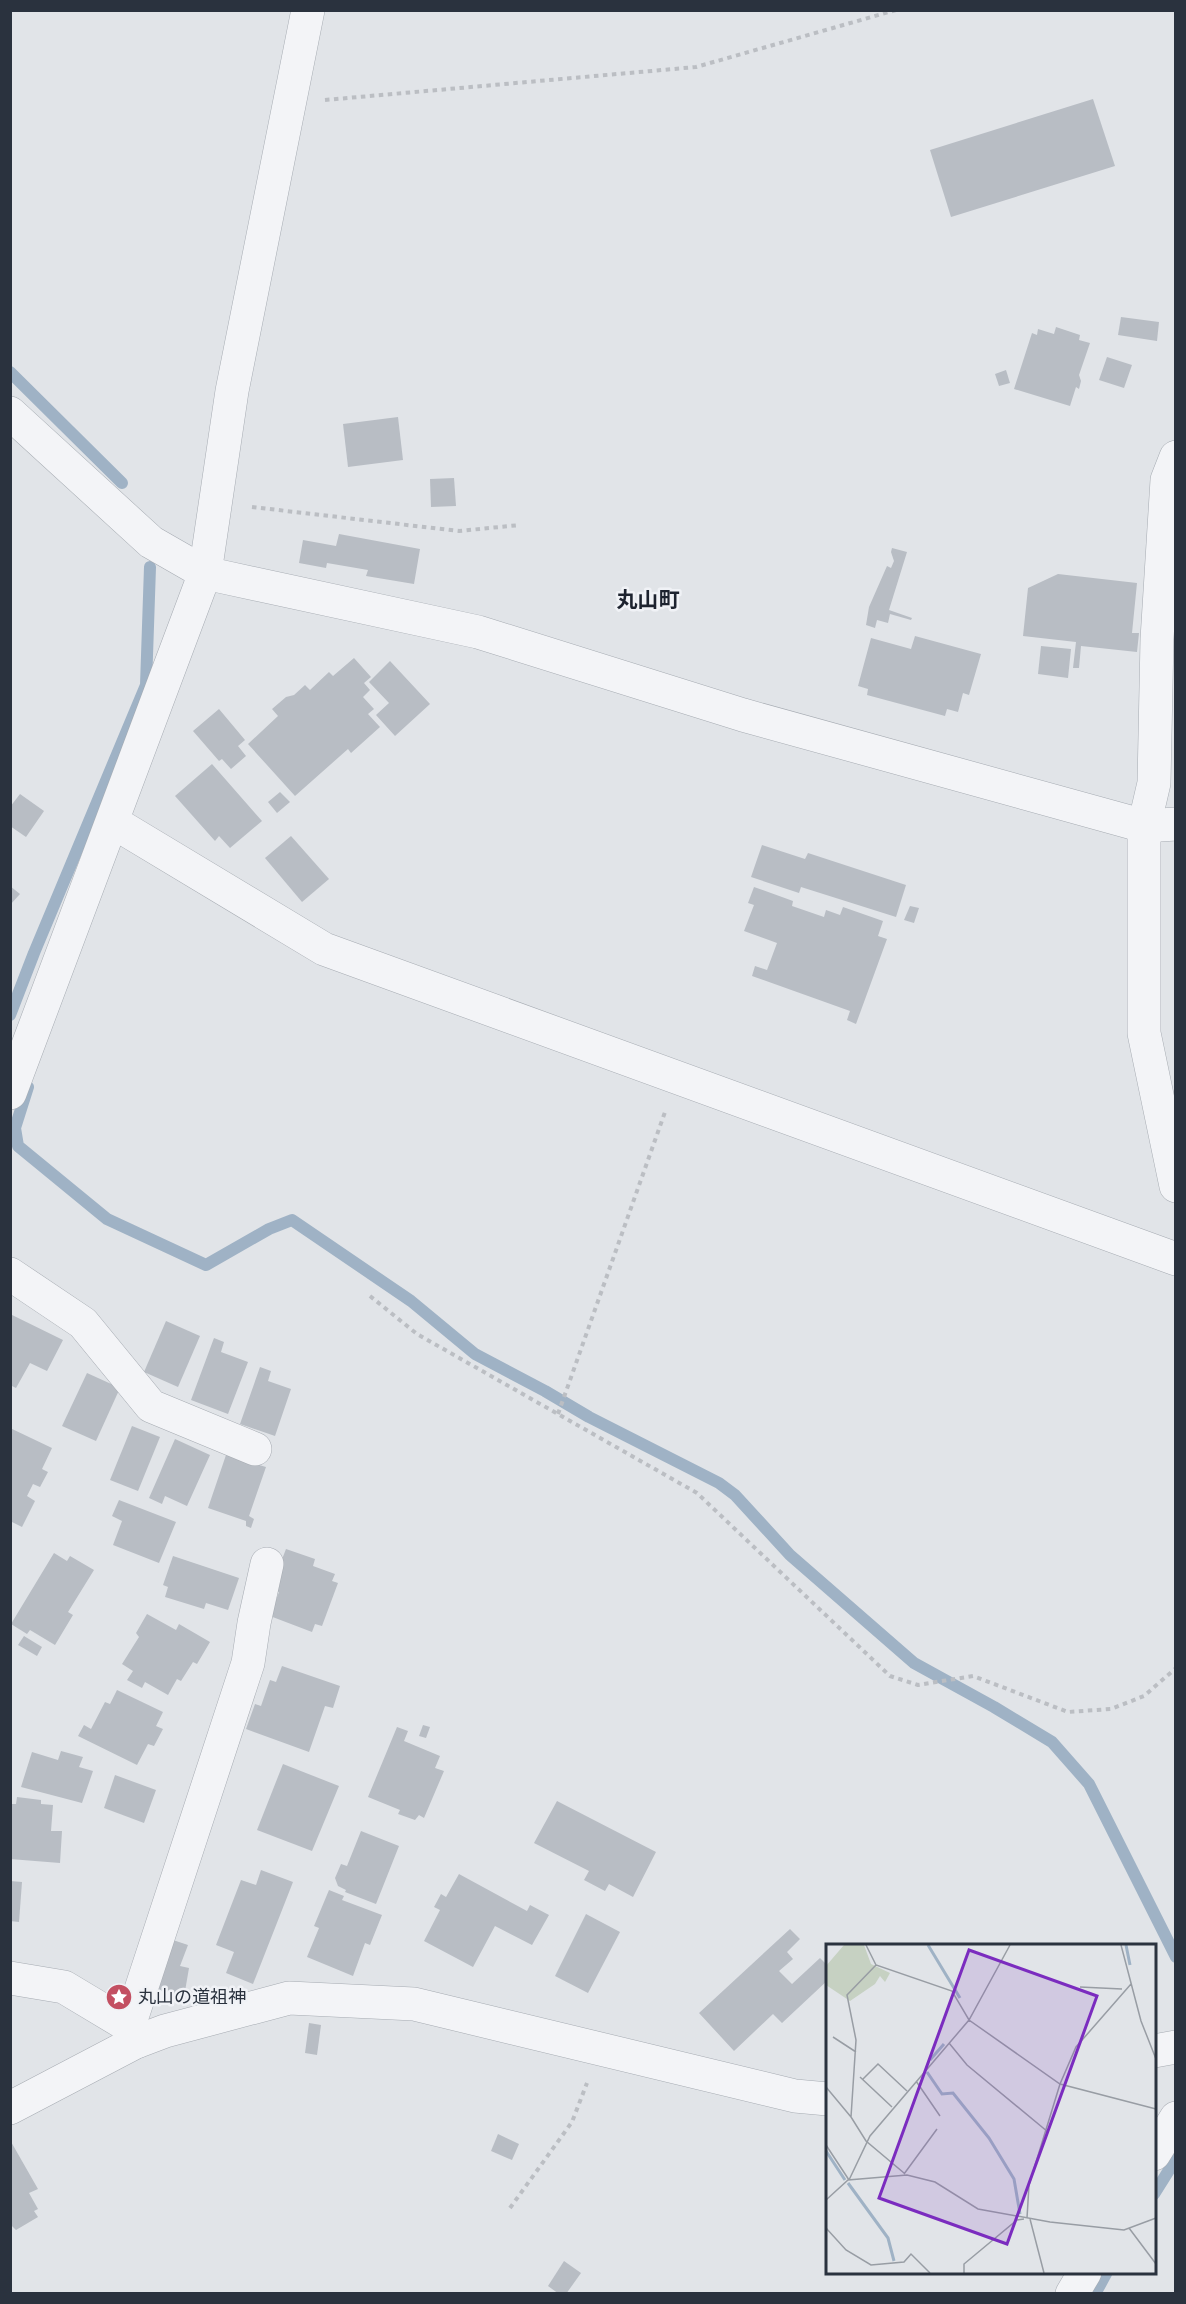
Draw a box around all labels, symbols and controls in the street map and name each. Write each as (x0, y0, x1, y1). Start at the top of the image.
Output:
district label: 丸山町 (617, 587, 680, 613)
inset map (826, 1944, 1156, 2274)
place icon: 丸山の道祖神 (104, 1982, 134, 2012)
place label: 丸山の道祖神 (138, 1986, 246, 2008)

